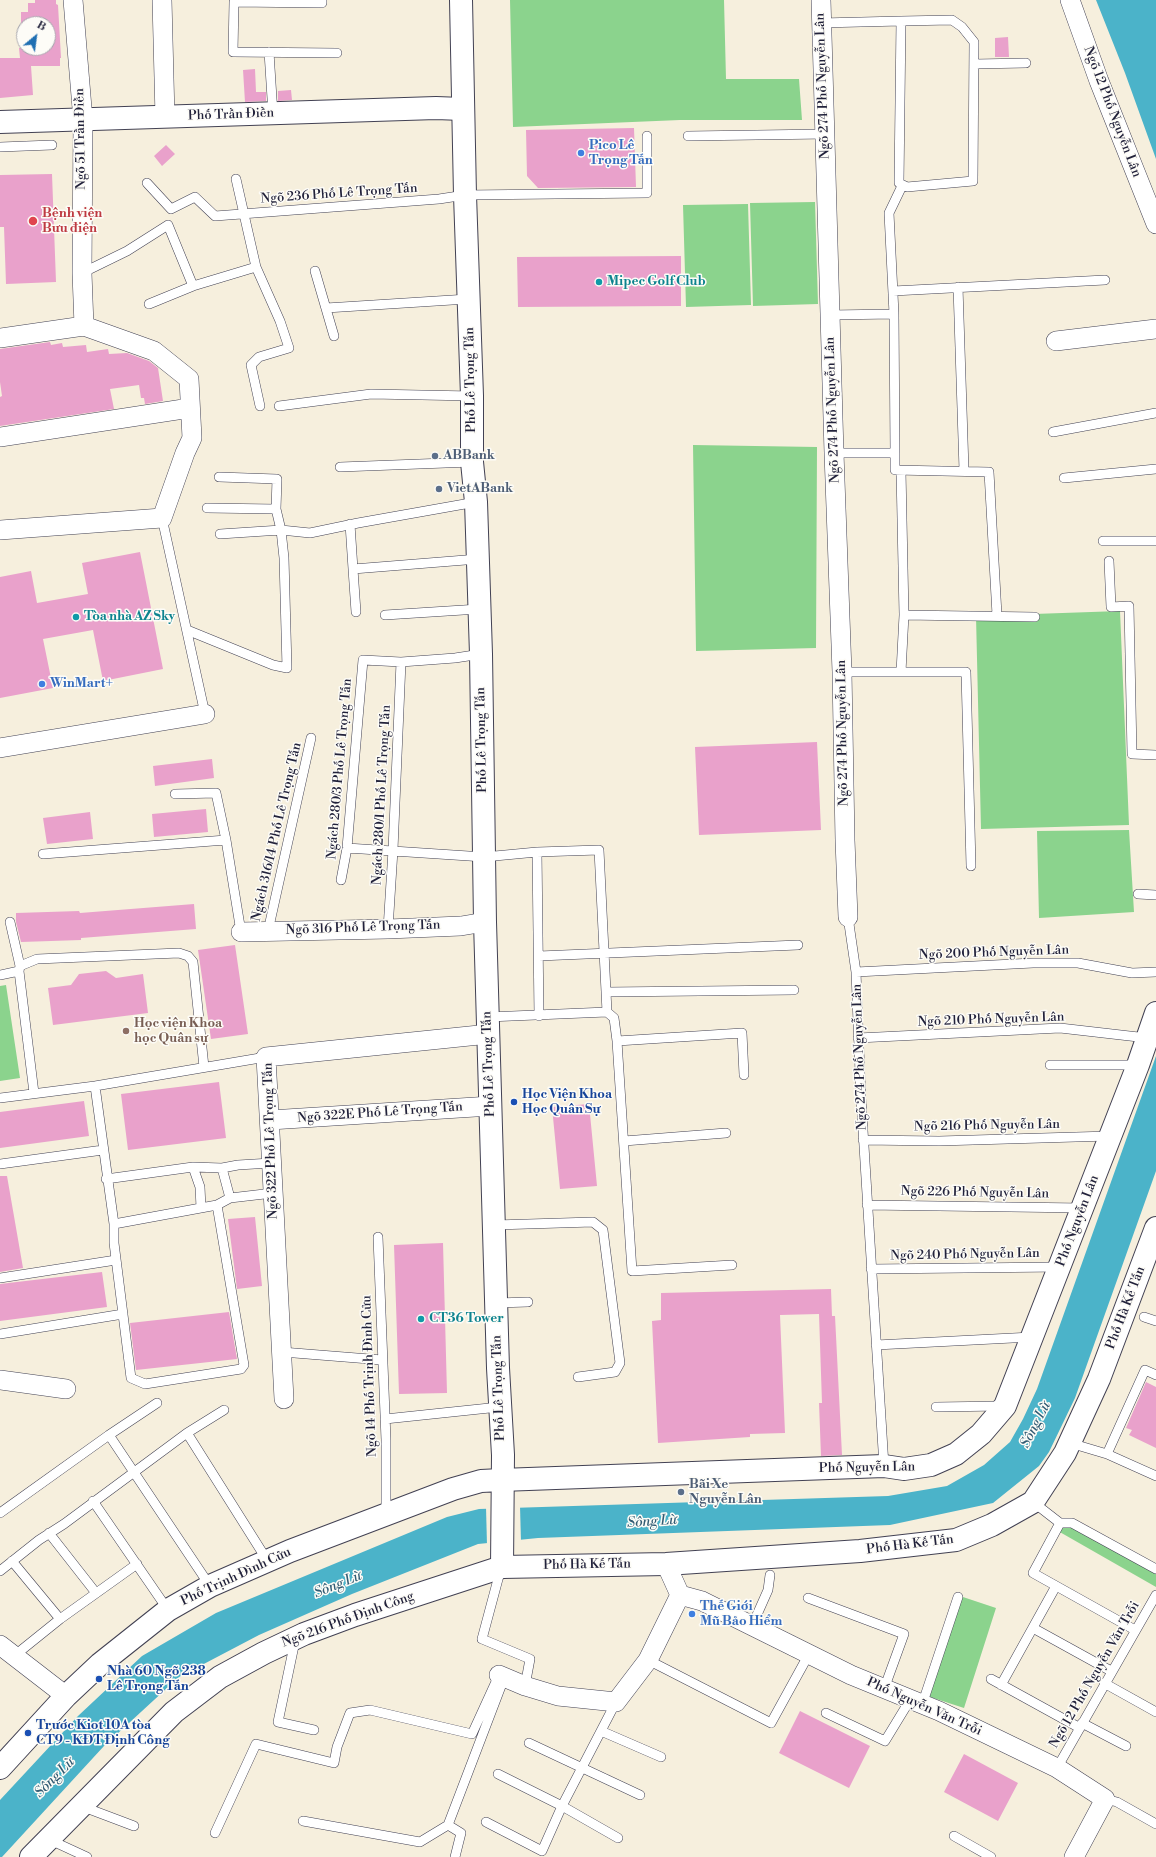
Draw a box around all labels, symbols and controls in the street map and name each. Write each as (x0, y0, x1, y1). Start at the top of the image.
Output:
street label: Ngõ 274 Phố Nguyễn Lân (813, 13, 833, 159)
north arrow (16, 16, 56, 56)
text: B (34, 18, 48, 35)
street label: Ngõ 12 Phố Nguyễn Lân (1080, 44, 1144, 180)
street label: Ngõ 51 Trần Điền (72, 88, 90, 190)
street label: Phố Trần Điền (188, 106, 274, 124)
place label: Pico Lê Trọng Tấn (589, 138, 653, 169)
marker: Pico Lê Trọng Tấn (576, 148, 586, 158)
street label: Ngõ 236 Phố Lê Trọng Tấn (260, 181, 418, 207)
place label: Bệnh viện Bưu điện (42, 206, 102, 237)
marker: Bệnh viện Bưu điện (27, 215, 39, 227)
place label: Mipec Golf Club (607, 274, 706, 290)
marker: Mipec Golf Club (594, 277, 604, 287)
street label: Phố Lê Trọng Tấn (462, 327, 480, 433)
street label: Ngõ 274 Phố Nguyễn Lân (823, 337, 843, 483)
place label: ABBank (443, 448, 495, 464)
marker: ABBank (430, 451, 440, 461)
place label: VietABank (447, 481, 513, 497)
marker: VietABank (434, 484, 444, 494)
place label: Tòa nhà AZ Sky (84, 609, 175, 625)
marker: Tòa nhà AZ Sky (71, 612, 81, 622)
street label: Ngõ 274 Phố Nguyễn Lân (834, 660, 852, 806)
place label: WinMart+ (50, 676, 113, 692)
street label: Ngách 280/3 Phố Lê Trọng Tấn (324, 678, 356, 860)
marker: WinMart+ (37, 679, 47, 689)
street label: Phố Lê Trọng Tấn (473, 687, 491, 793)
street label: Ngách 280/1 Phố Lê Trọng Tấn (369, 705, 395, 885)
street label: Ngách 316/14 Phố Lê Trọng Tấn (249, 741, 305, 923)
street label: Ngõ 316 Phố Lê Trọng Tấn (285, 918, 441, 938)
street label: Ngõ 200 Phố Nguyễn Lân (919, 943, 1069, 963)
street label: Ngõ 274 Phố Nguyễn Lân (850, 984, 870, 1130)
street label: Ngõ 210 Phố Nguyễn Lân (917, 1010, 1065, 1030)
street label: Phố Lê Trọng Tấn (479, 1011, 499, 1117)
place label: Học viện Khoa học Quân sự (134, 1016, 222, 1047)
marker: Học viện Khoa học Quân sự (121, 1026, 131, 1036)
street label: Ngõ 322 Phố Lê Trọng Tấn (260, 1062, 282, 1220)
place label: Học Viện Khoa Học Quân Sự (522, 1087, 612, 1118)
marker: Học Viện Khoa Học Quân Sự (509, 1097, 519, 1107)
street label: Ngõ 322E Phố Lê Trọng Tấn (297, 1099, 463, 1127)
street label: Ngõ 216 Phố Nguyễn Lân (914, 1117, 1060, 1135)
street label: Phố Nguyễn Lân (1053, 1173, 1103, 1269)
street label: Ngõ 226 Phố Nguyễn Lân (901, 1184, 1049, 1202)
street label: Ngõ 240 Phố Nguyễn Lân (890, 1246, 1040, 1264)
street label: Phố Hà Kế Tấn (1103, 1264, 1149, 1352)
street label: Ngõ 14 Phố Trịnh Đình Cửu (359, 1295, 381, 1457)
place label: CT36 Tower (429, 1311, 504, 1327)
marker: CT36 Tower (416, 1314, 426, 1324)
street label: Phố Lê Trọng Tấn (489, 1335, 509, 1441)
water label: Sông Lừ (1017, 1399, 1055, 1451)
street label: Phố Nguyễn Lân (819, 1459, 915, 1477)
place label: Bãi Xe Nguyễn Lân (689, 1477, 762, 1508)
marker: Bãi Xe Nguyễn Lân (676, 1487, 686, 1497)
water label: Sông Lừ (627, 1512, 677, 1532)
street label: Phố Hà Kế Tấn (866, 1532, 954, 1558)
street label: Phố Trịnh Đình Cửu (178, 1545, 294, 1609)
street label: Phố Hà Kế Tấn (543, 1556, 631, 1574)
water label: Sông Lừ (312, 1568, 364, 1602)
street label: Ngõ 216 Phố Định Công (280, 1589, 416, 1651)
place label: Thế Giới Mũ Bảo Hiểm (700, 1599, 782, 1630)
street label: Ngõ 12 Phố Nguyễn Văn Trỗi (1047, 1599, 1143, 1751)
marker: Thế Giới Mũ Bảo Hiểm (687, 1609, 697, 1619)
place label: Nhà 60 Ngõ 238 Lê Trọng Tấn (107, 1664, 206, 1695)
marker: Nhà 60 Ngõ 238 Lê Trọng Tấn (94, 1674, 104, 1684)
street label: Phố Nguyễn Văn Trỗi (864, 1675, 984, 1739)
place label: Trước Kiot 10A tòa CT9 - KĐT Định Công (36, 1718, 170, 1749)
marker: Trước Kiot 10A tòa CT9 - KĐT Định Công (23, 1728, 33, 1738)
water label: Sông Lừ (31, 1754, 79, 1802)

